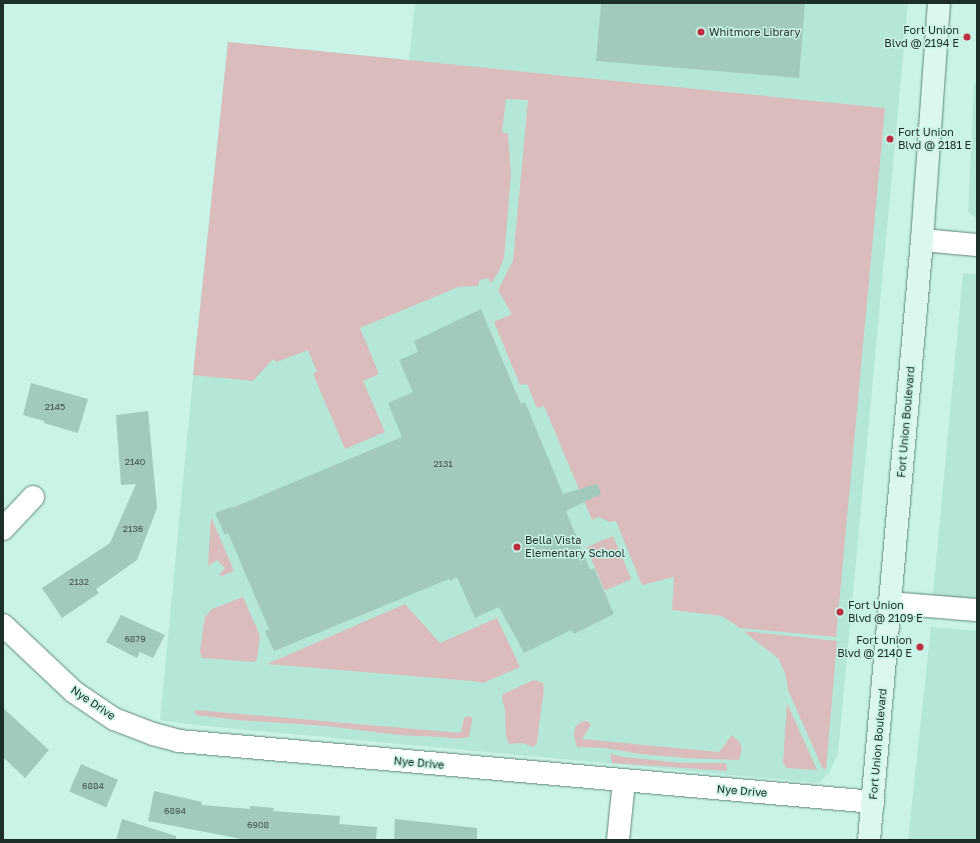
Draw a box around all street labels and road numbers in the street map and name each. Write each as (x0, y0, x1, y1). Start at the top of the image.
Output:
street label: Fort Union Boulevard (895, 366, 917, 478)
street label: Nye Drive (68, 683, 118, 723)
street label: Fort Union Boulevard (867, 688, 889, 800)
street label: Nye Drive (393, 754, 445, 772)
street label: Nye Drive (716, 782, 768, 800)

